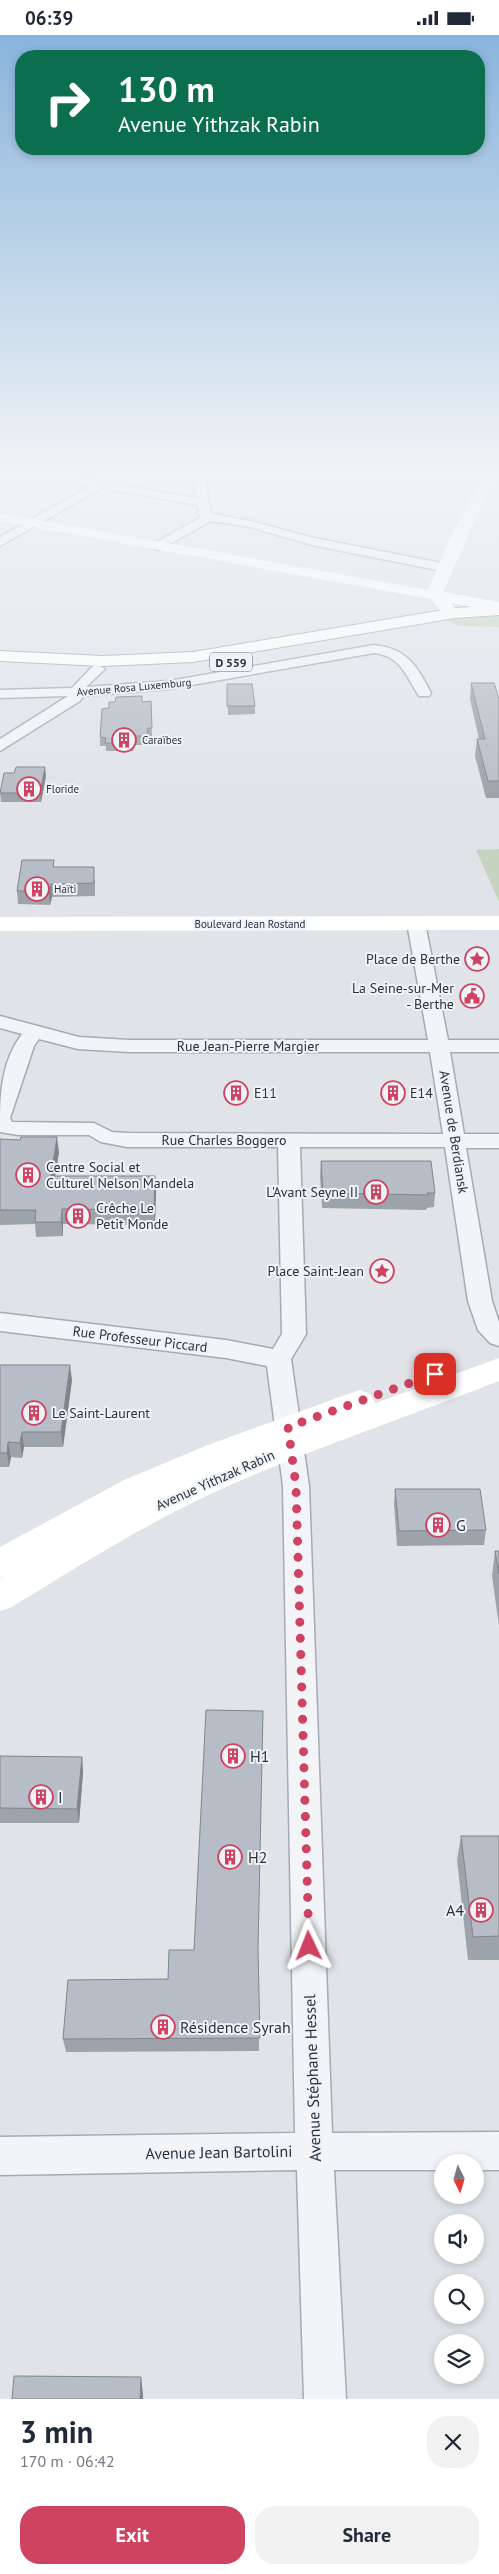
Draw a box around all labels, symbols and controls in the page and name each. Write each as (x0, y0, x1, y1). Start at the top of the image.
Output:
text: 06:39 (25, 6, 73, 30)
text: 130 m (118, 66, 215, 112)
icon: right (35, 70, 100, 135)
text: Avenue Yithzak Rabin (118, 110, 320, 138)
road number: D 559 (210, 653, 252, 671)
street label: Avenue Rosa Luxemburg (76, 675, 192, 699)
building icon: Caraïbes (111, 727, 137, 753)
place label: Caraïbes (142, 733, 182, 747)
building icon: Floride (16, 776, 42, 802)
place label: Floride (46, 782, 79, 796)
building icon: Haïti (24, 876, 50, 902)
place label: Haïti (54, 882, 77, 896)
street label: Boulevard Jean Rostand (194, 917, 306, 931)
place icon: Place de Berthe (464, 946, 490, 972)
place label: Place de Berthe (366, 950, 460, 968)
place label: La Seine-sur-Mer - Berthe (352, 979, 454, 1013)
public building icon: La Seine-sur-Mer - Berthe (459, 983, 485, 1009)
street label: Rue Jean-Pierre Margier (177, 1037, 319, 1055)
street label: Avenue de Berdiansk (435, 1069, 473, 1195)
building icon: E11 (223, 1080, 249, 1106)
building icon: E14 (380, 1080, 406, 1106)
place label: E11 (254, 1084, 277, 1102)
place label: E14 (410, 1084, 433, 1102)
street label: Rue Charles Boggero (162, 1131, 286, 1149)
place label: Centre Social et Culturel Nelson Mandela (46, 1158, 194, 1192)
building icon: Centre Social et Culturel Nelson Mandela (15, 1162, 41, 1188)
building icon: L'Avant Seyne II (363, 1179, 389, 1205)
place label: L'Avant Seyne II (266, 1183, 358, 1201)
place label: Crêche Le Petit Monde (96, 1199, 168, 1233)
building icon: Crêche Le Petit Monde (65, 1203, 91, 1229)
place icon: Place Saint-Jean (369, 1258, 395, 1284)
place label: Place Saint-Jean (267, 1262, 364, 1280)
street label: Rue Professeur Piccard (72, 1322, 208, 1356)
pin (414, 1353, 456, 1395)
icon: arrive (421, 1360, 449, 1388)
building icon: Le Saint-Laurent (21, 1400, 47, 1426)
place label: Le Saint-Laurent (52, 1404, 150, 1422)
street label: Avenue Yithzak Rabin (153, 1446, 277, 1514)
building icon: G (425, 1512, 451, 1538)
place label: G (456, 1515, 466, 1535)
building icon: H1 (220, 1743, 246, 1769)
place label: H1 (250, 1746, 269, 1766)
building icon: I (28, 1784, 54, 1810)
place label: I (58, 1787, 63, 1807)
building icon: H2 (217, 1844, 243, 1870)
place label: H2 (248, 1847, 267, 1867)
building icon: A4 (468, 1897, 494, 1923)
place label: A4 (446, 1900, 464, 1920)
position arrow (282, 1919, 334, 1971)
street label: Avenue Stéphane Hessel (299, 1993, 325, 2162)
building icon: Résidence Syrah (150, 2014, 176, 2040)
place label: Résidence Syrah (180, 2017, 291, 2037)
street label: Avenue Jean Bartolini (145, 2141, 293, 2163)
north arrow (434, 2154, 484, 2204)
map controls (434, 2154, 484, 2384)
button: sound (434, 2214, 484, 2264)
button: search (434, 2274, 484, 2324)
button: layers (434, 2334, 484, 2384)
text: 3 min (20, 2412, 93, 2451)
button: close (427, 2416, 479, 2468)
text: 170 m · 06:42 (20, 2451, 115, 2471)
button: Exit (20, 2506, 245, 2564)
button: Share (255, 2506, 479, 2564)

